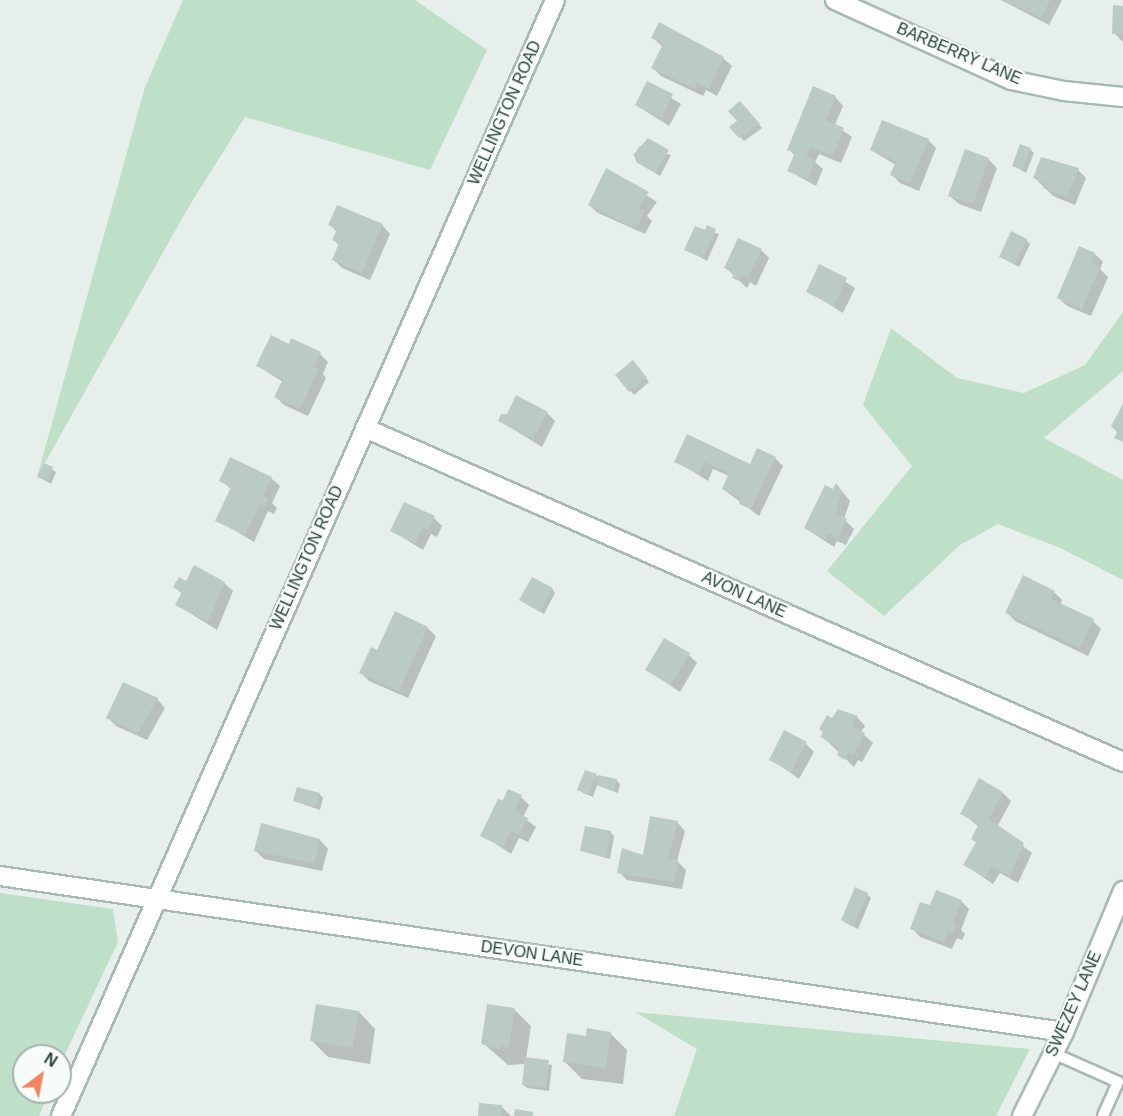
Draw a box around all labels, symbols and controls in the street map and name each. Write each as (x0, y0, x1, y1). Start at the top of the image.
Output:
street label: BARBERRY LANE (894, 19, 1024, 89)
street label: WELLINGTON ROAD (464, 38, 546, 188)
street label: WELLINGTON ROAD (266, 483, 348, 633)
street label: AVON LANE (699, 568, 789, 622)
street label: DEVON LANE (480, 937, 584, 971)
street label: SWEZEY LANE (1042, 948, 1106, 1060)
north arrow (12, 1044, 72, 1104)
text: N (41, 1050, 60, 1070)

